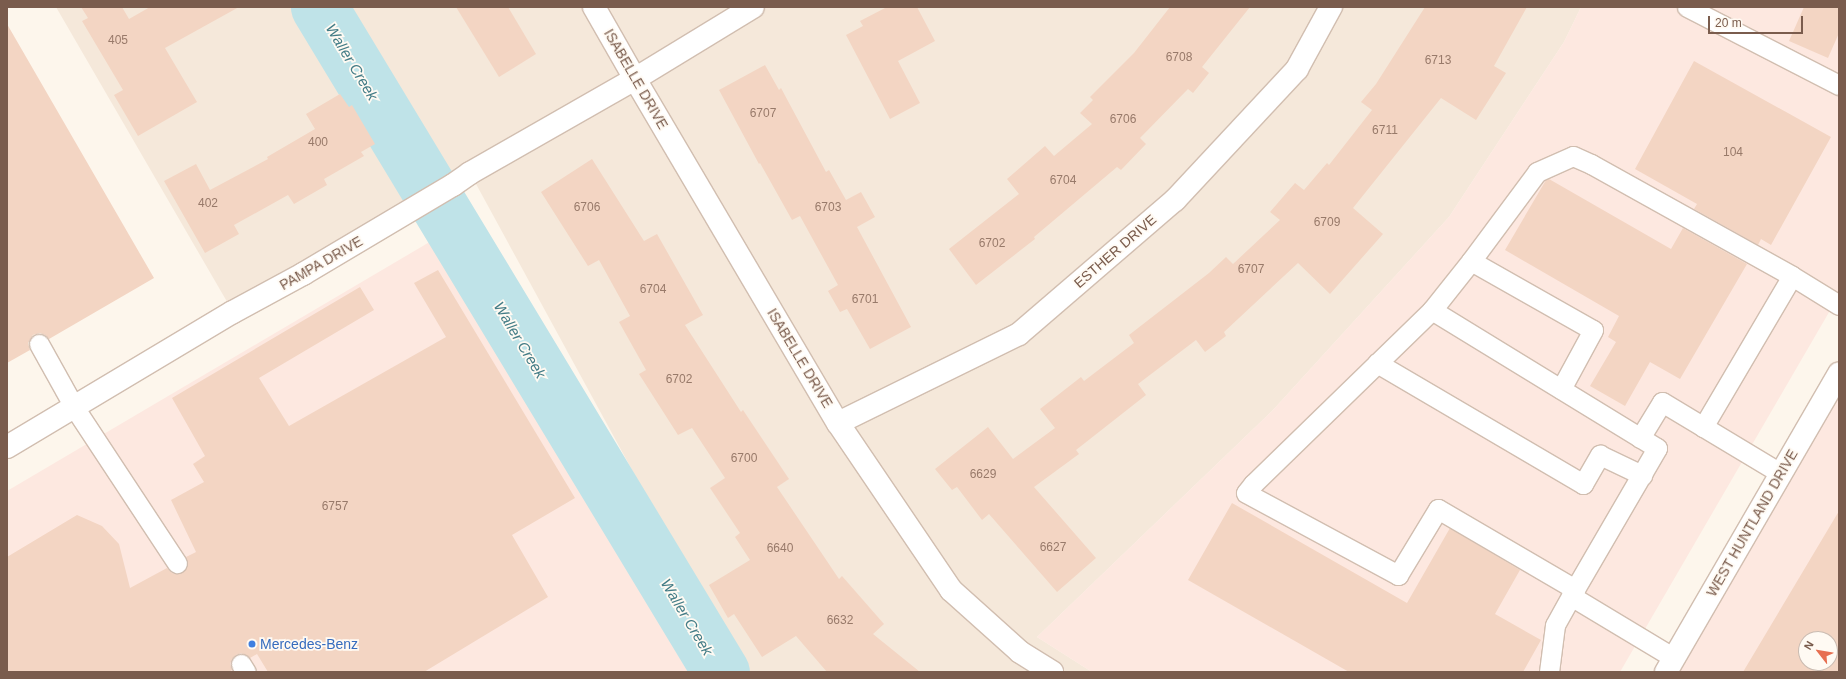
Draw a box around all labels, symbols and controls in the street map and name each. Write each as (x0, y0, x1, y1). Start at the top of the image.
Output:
scale bar (1710, 8, 1805, 34)
text: 20 m (1715, 16, 1742, 30)
water label: Waller Creek (322, 20, 382, 104)
street label: ISABELLE DRIVE (601, 26, 671, 132)
house number: 405 (108, 34, 128, 48)
house number: 6708 (1166, 51, 1192, 65)
house number: 6713 (1425, 54, 1451, 68)
house number: 6707 (750, 107, 776, 121)
house number: 6706 (1110, 113, 1136, 127)
house number: 6711 (1372, 124, 1398, 138)
house number: 400 (308, 136, 328, 150)
house number: 104 (1723, 146, 1743, 160)
house number: 6704 (1050, 174, 1076, 188)
house number: 402 (198, 197, 218, 211)
house number: 6706 (574, 201, 600, 215)
house number: 6703 (815, 201, 841, 215)
street label: ESTHER DRIVE (1070, 211, 1160, 291)
house number: 6709 (1314, 216, 1340, 230)
street label: PAMPA DRIVE (276, 232, 366, 294)
house number: 6702 (979, 237, 1005, 251)
house number: 6707 (1238, 263, 1264, 277)
house number: 6704 (640, 283, 666, 297)
house number: 6701 (852, 293, 878, 307)
water label: Waller Creek (490, 298, 550, 382)
street label: ISABELLE DRIVE (764, 305, 836, 411)
house number: 6702 (666, 373, 692, 387)
street label: WEST HUNTLAND DRIVE (1703, 446, 1801, 600)
house number: 6700 (731, 452, 757, 466)
house number: 6629 (970, 468, 996, 482)
house number: 6757 (322, 500, 348, 514)
house number: 6627 (1040, 541, 1066, 555)
house number: 6640 (767, 542, 793, 556)
water label: Waller Creek (657, 575, 717, 659)
house number: 6632 (827, 614, 853, 628)
north arrow (1798, 631, 1838, 671)
place label: Mercedes-Benz (260, 636, 358, 652)
marker: Mercedes-Benz (247, 639, 257, 649)
text: N (1801, 639, 1816, 652)

